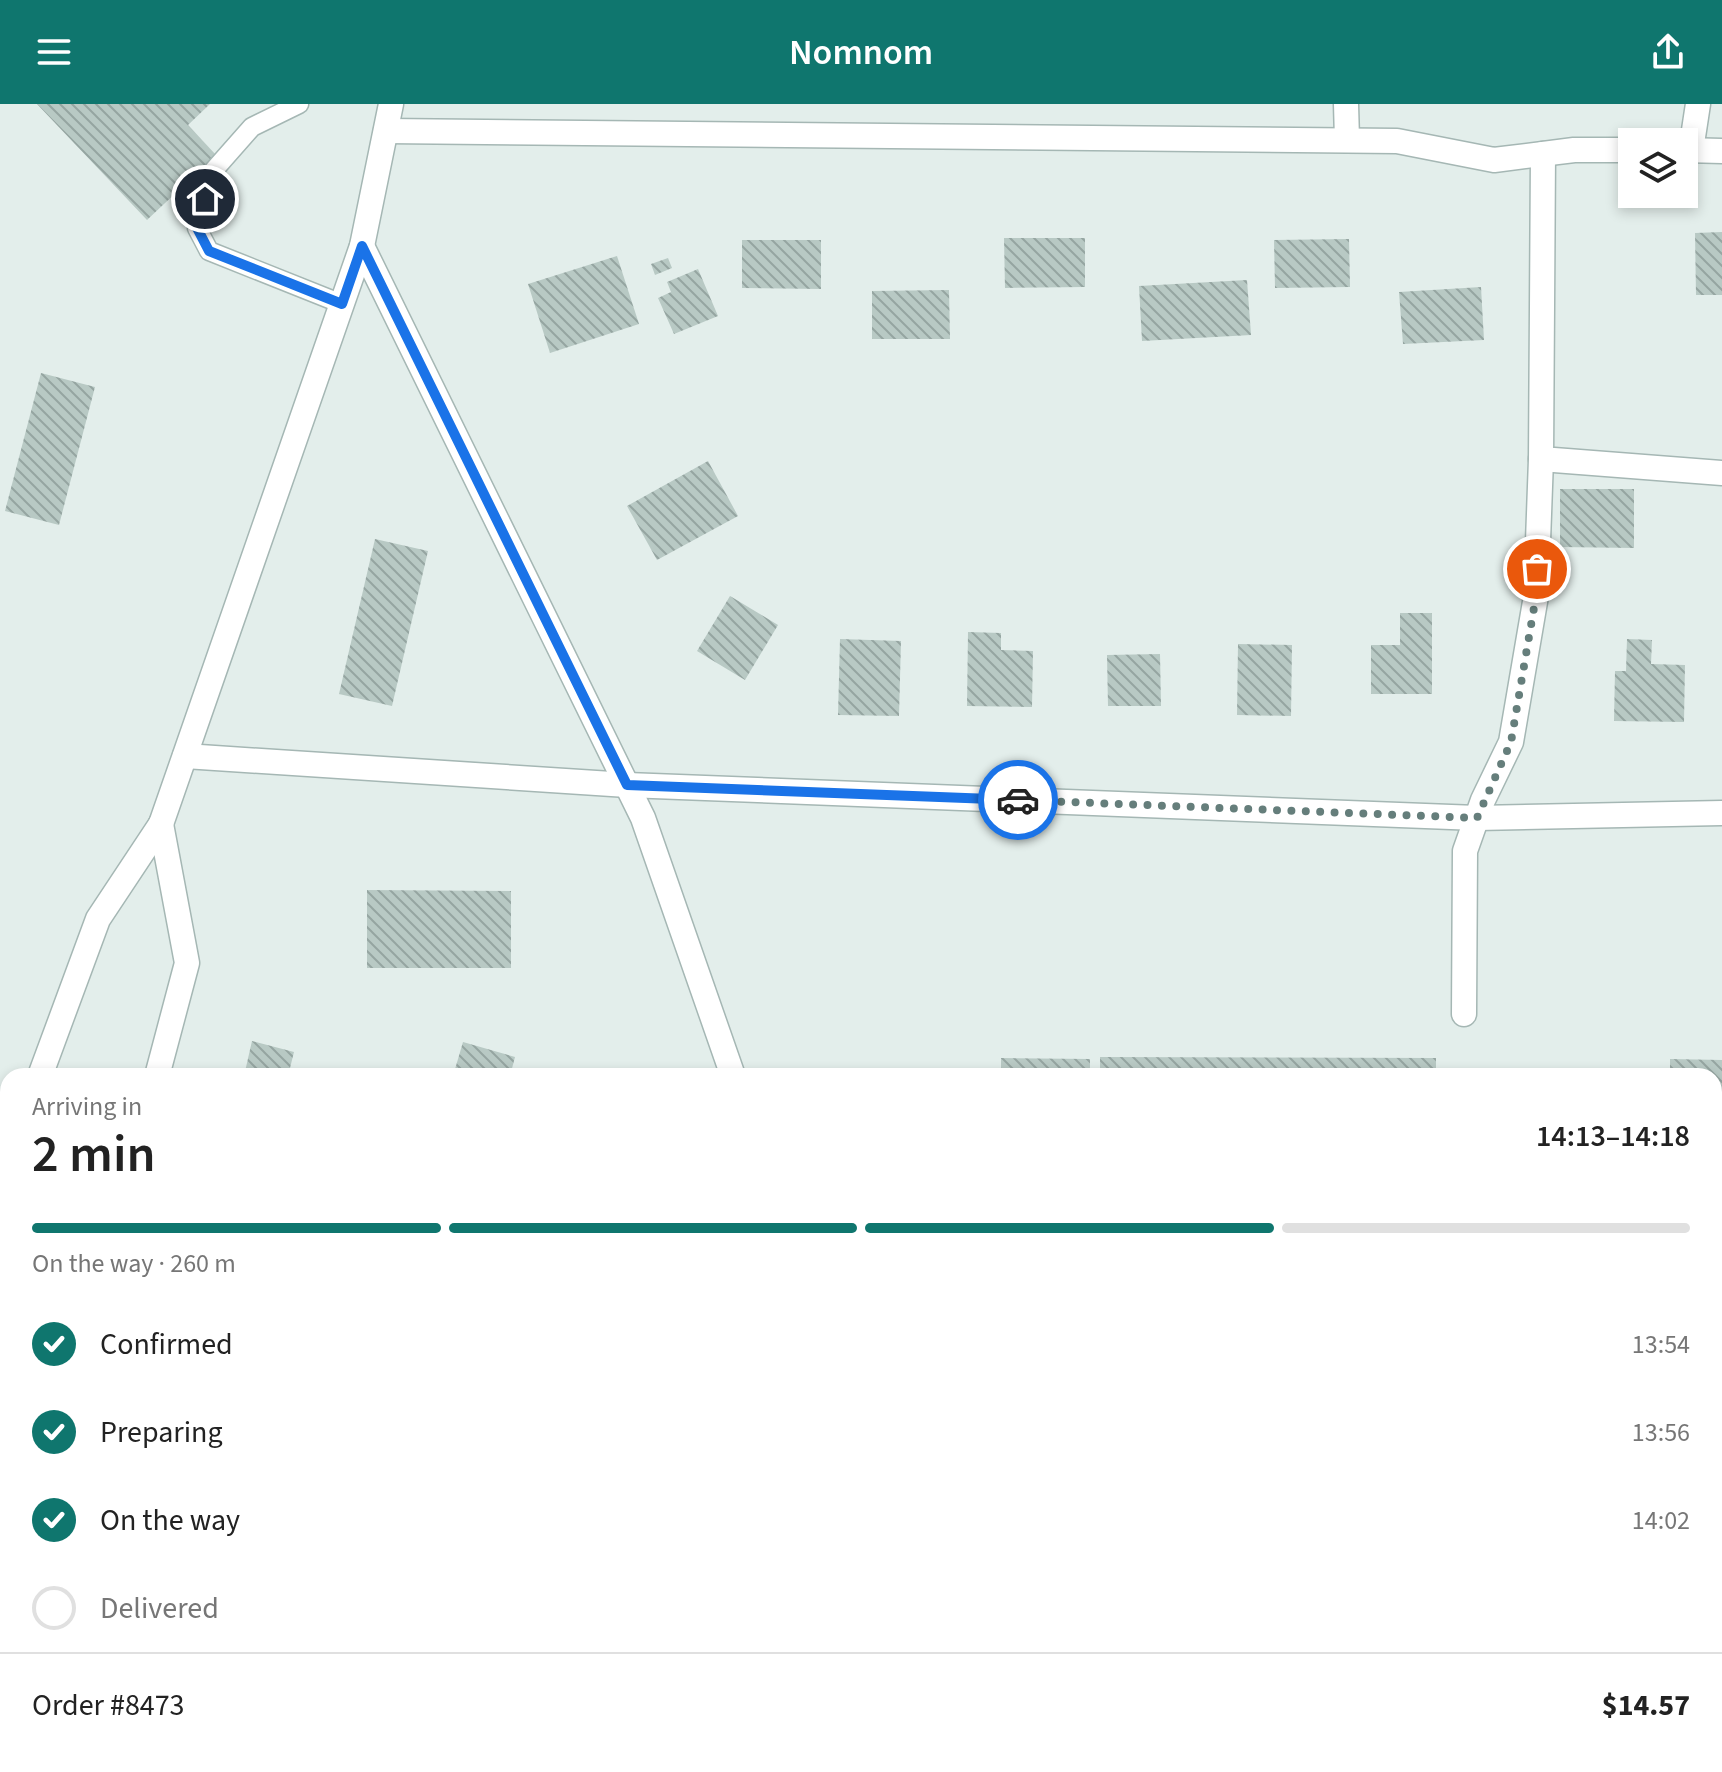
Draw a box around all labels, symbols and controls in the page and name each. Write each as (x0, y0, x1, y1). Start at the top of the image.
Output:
text: Nomnom (789, 27, 933, 78)
icon: menu (32, 30, 76, 74)
icon: share (1646, 30, 1690, 74)
map controls (1618, 128, 1698, 208)
button: layers (1618, 128, 1698, 208)
pin (171, 165, 239, 233)
icon: home (183, 177, 227, 221)
pin (1503, 535, 1571, 603)
icon: bag (1515, 547, 1559, 591)
courier (978, 760, 1058, 840)
icon: car (996, 778, 1040, 822)
text: Arriving in (32, 1088, 142, 1125)
text: 14:13–14:18 (1536, 1115, 1690, 1158)
text: 2 min (32, 1118, 156, 1192)
text: On the way · 260 m (32, 1245, 236, 1282)
icon: check (32, 1322, 76, 1366)
text: Confirmed (100, 1323, 233, 1366)
text: 13:54 (1632, 1326, 1690, 1363)
icon: check (32, 1410, 76, 1454)
text: Preparing (100, 1411, 223, 1454)
text: 13:56 (1632, 1414, 1690, 1451)
icon: check (32, 1498, 76, 1542)
text: On the way (100, 1499, 240, 1542)
text: 14:02 (1632, 1502, 1690, 1539)
text: Delivered (100, 1587, 219, 1630)
text: Order #8473 (32, 1684, 185, 1727)
text: $14.57 (1602, 1684, 1690, 1727)

